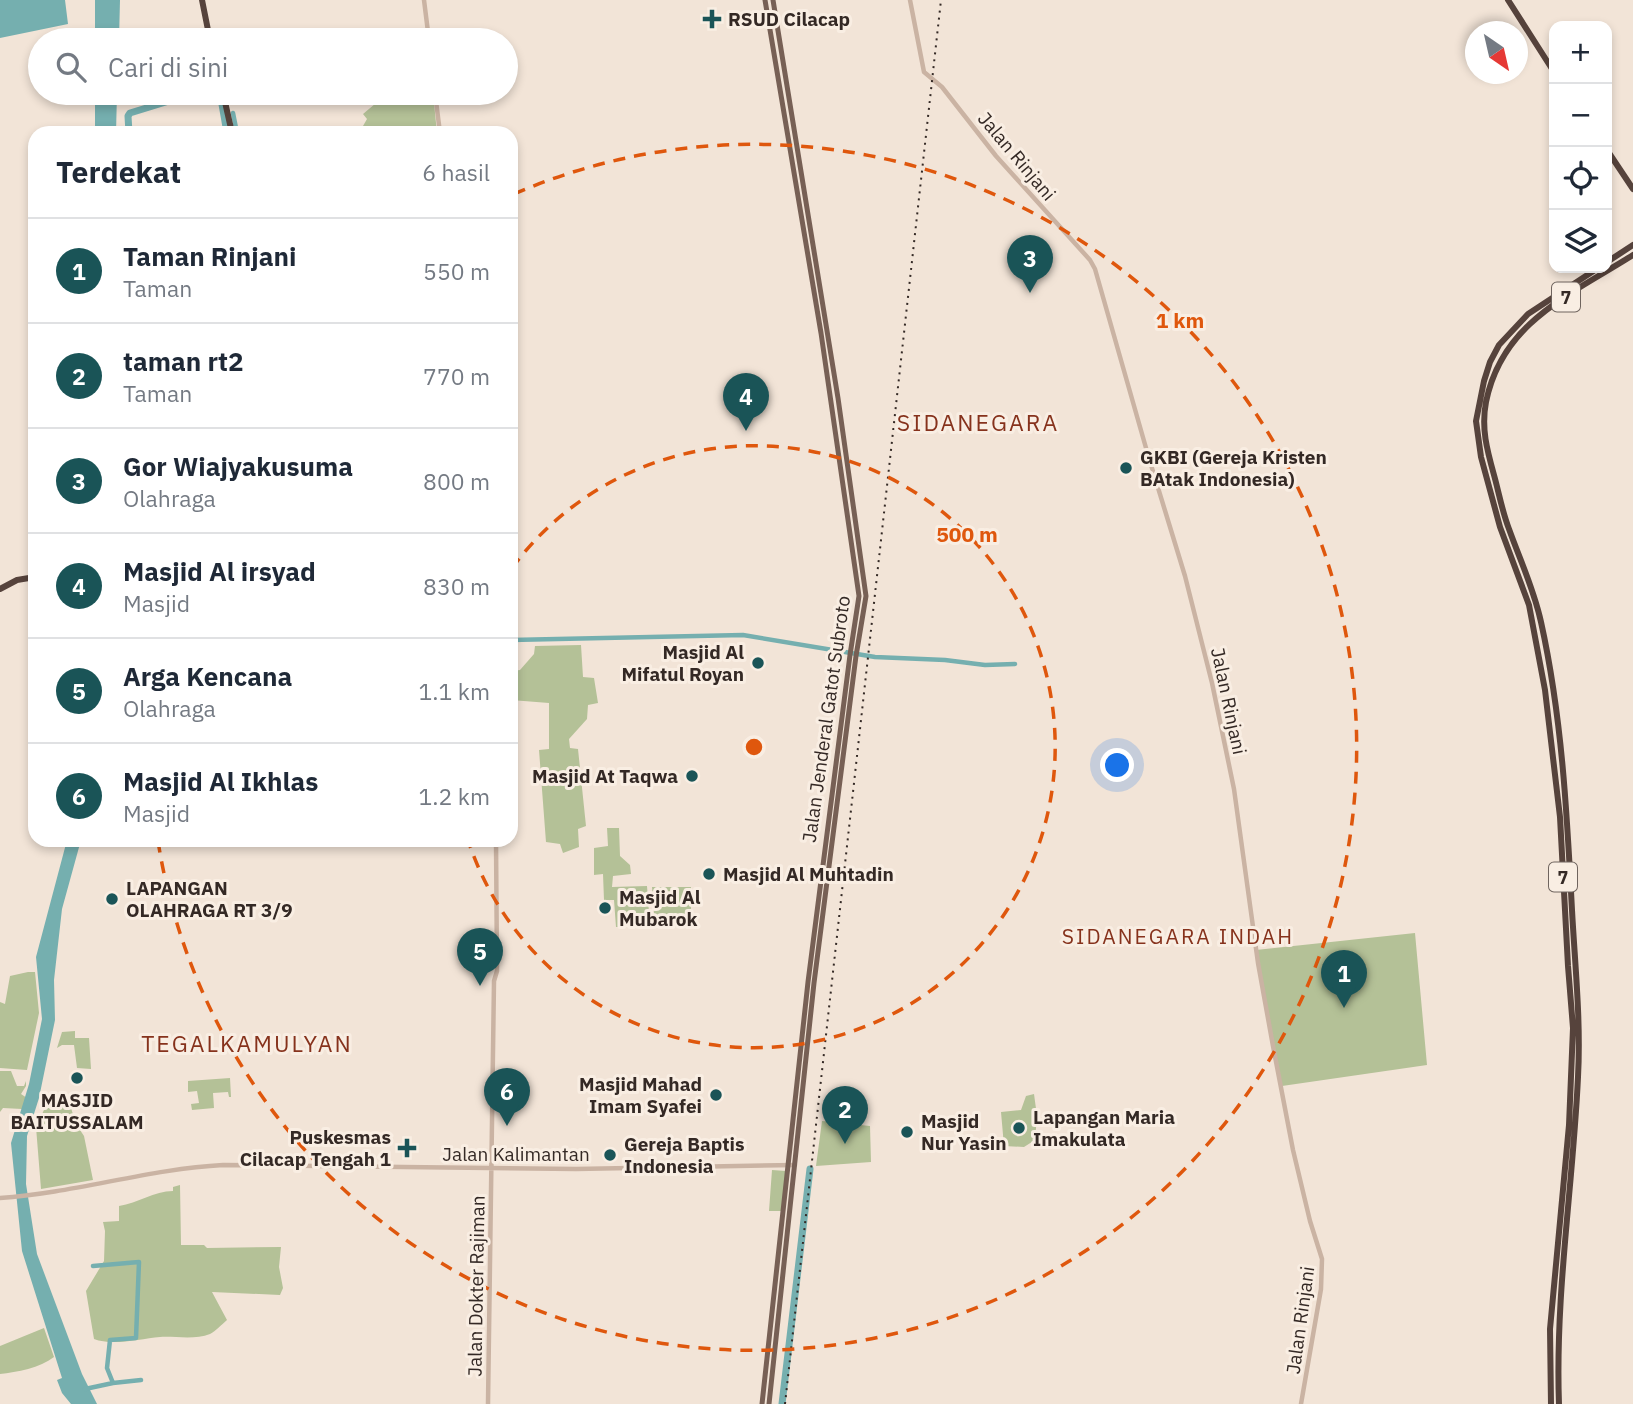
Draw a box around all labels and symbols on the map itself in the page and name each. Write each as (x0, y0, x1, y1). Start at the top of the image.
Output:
place label: RSUD Cilacap (728, 7, 850, 31)
marker: RSUD Cilacap (702, 9, 722, 29)
north arrow (1465, 21, 1528, 84)
street label: Jalan Rinjani (973, 107, 1061, 205)
pin: 3 (1007, 235, 1053, 293)
road number: 7 (1552, 282, 1580, 312)
text: 1 km (1156, 306, 1204, 334)
pin: 4 (723, 373, 769, 431)
district label: SIDANEGARA (897, 407, 1059, 437)
place label: GKBI (Gereja Kristen BAtak Indonesia) (1140, 445, 1327, 491)
marker: GKBI (Gereja Kristen BAtak Indonesia) (1118, 460, 1134, 476)
text: 500 m (936, 520, 998, 548)
street label: Jalan Jenderal Gatot Subroto (797, 594, 855, 844)
place label: Masjid Al Mifatul Royan (622, 640, 744, 686)
street label: Jalan Rinjani (1206, 645, 1252, 757)
marker: Masjid Al Mifatul Royan (750, 655, 766, 671)
centre of rings (742, 735, 766, 759)
your location (1100, 748, 1134, 782)
place label: Masjid At Taqwa (532, 764, 678, 788)
marker: Masjid At Taqwa (684, 768, 700, 784)
place label: Masjid Al Muhtadin (723, 862, 894, 886)
road number: 7 (1549, 862, 1577, 892)
marker: Masjid Al Muhtadin (701, 866, 717, 882)
place label: LAPANGAN OLAHRAGA RT 3/9 (126, 876, 293, 922)
place label: Masjid Al Mubarok (619, 885, 701, 931)
marker: LAPANGAN OLAHRAGA RT 3/9 (104, 891, 120, 907)
marker: Masjid Al Mubarok (597, 900, 613, 916)
district label: SIDANEGARA INDAH (1062, 922, 1294, 950)
pin: 5 (457, 928, 503, 986)
pin: 1 (1321, 950, 1367, 1008)
district label: TEGALKAMULYAN (141, 1028, 353, 1058)
pin: 6 (484, 1068, 530, 1126)
marker: MASJID BAITUSSALAM (69, 1070, 85, 1086)
place label: Masjid Mahad Imam Syafei (579, 1072, 702, 1118)
pin: 2 (822, 1086, 868, 1144)
marker: Masjid Mahad Imam Syafei (708, 1087, 724, 1103)
place label: MASJID BAITUSSALAM (10, 1088, 144, 1134)
place label: Lapangan Maria Imakulata (1033, 1105, 1175, 1151)
place label: Masjid Nur Yasin (921, 1109, 1006, 1155)
marker: Lapangan Maria Imakulata (1011, 1120, 1027, 1136)
marker: Masjid Nur Yasin (899, 1124, 915, 1140)
place label: Puskesmas Cilacap Tengah 1 (240, 1125, 392, 1171)
place label: Gereja Baptis Indonesia (624, 1132, 745, 1178)
marker: Puskesmas Cilacap Tengah 1 (397, 1138, 417, 1158)
street label: Jalan Kalimantan (442, 1142, 590, 1166)
marker: Gereja Baptis Indonesia (602, 1147, 618, 1163)
street label: Jalan Dokter Rajiman (462, 1195, 490, 1377)
street label: Jalan Rinjani (1281, 1265, 1319, 1375)

